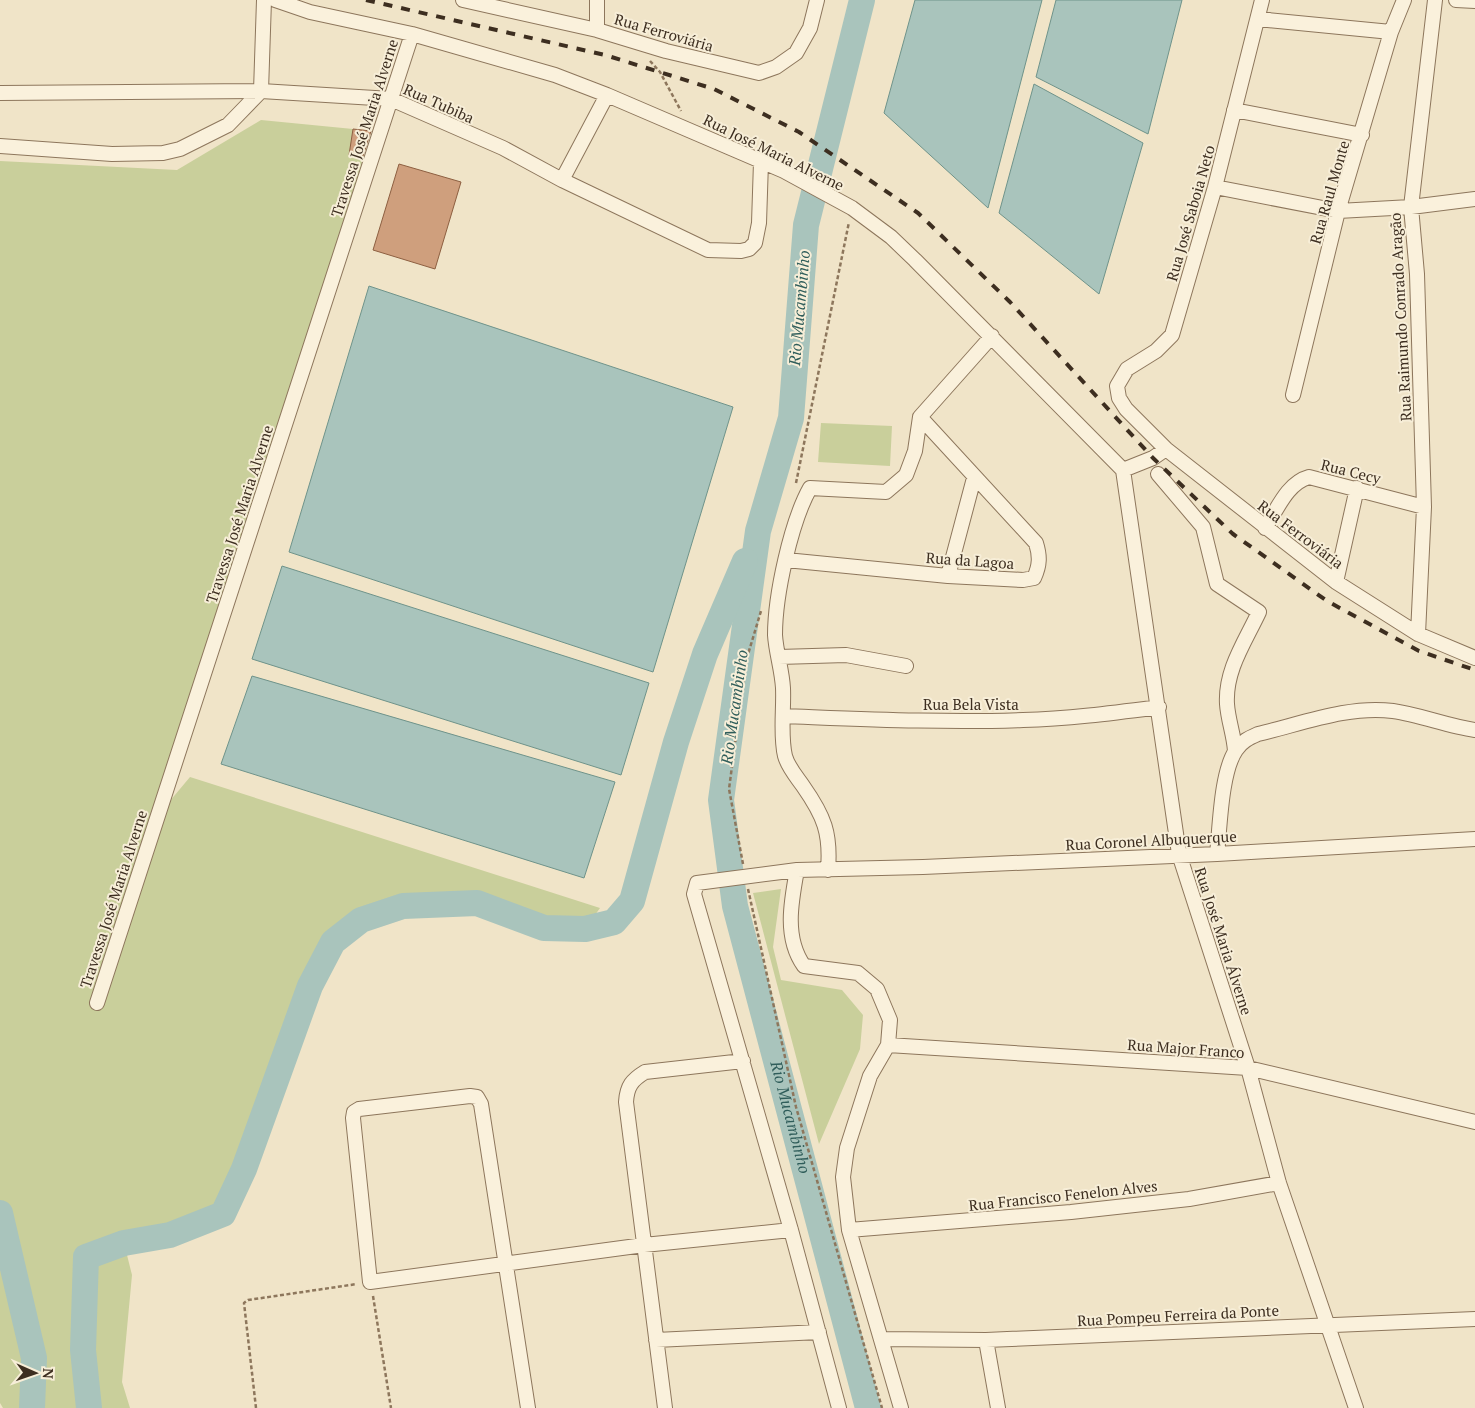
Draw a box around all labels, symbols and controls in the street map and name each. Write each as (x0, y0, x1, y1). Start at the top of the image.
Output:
street label: Rua Ferroviária (612, 8, 716, 56)
street label: Travessa José Maria Alverne (326, 36, 402, 220)
street label: Rua Tubiba (401, 79, 478, 128)
street label: Rua José Maria Alverne (700, 109, 848, 195)
street label: Rua Raul Monte (1305, 138, 1353, 246)
street label: Rua José Saboia Neto (1161, 143, 1219, 283)
street label: Rua Raimundo Conrado Aragão (1385, 212, 1415, 422)
water label: Rio Mucambinho (783, 249, 815, 368)
street label: Travessa José Maria Alverne (201, 422, 277, 606)
street label: Rua Cecy (1319, 454, 1383, 488)
street label: Rua Ferroviária (1254, 495, 1348, 573)
street label: Rua da Lagoa (925, 547, 1015, 573)
water label: Rio Mucambinho (715, 648, 753, 767)
street label: Rua Bela Vista (923, 694, 1019, 714)
street label: Travessa José Maria Alverne (75, 807, 151, 991)
street label: Rua Coronel Albuquerque (1065, 826, 1237, 854)
street label: Rua José Maria Álverne (1191, 865, 1257, 1017)
street label: Rua Major Franco (1127, 1034, 1245, 1062)
water label: Rio Mucambinho (765, 1057, 816, 1176)
street label: Rua Francisco Fenelon Alves (968, 1175, 1158, 1215)
street label: Rua Pompeu Ferreira da Ponte (1077, 1300, 1279, 1330)
north arrow (10, 1348, 60, 1398)
text: N (39, 1368, 58, 1379)

